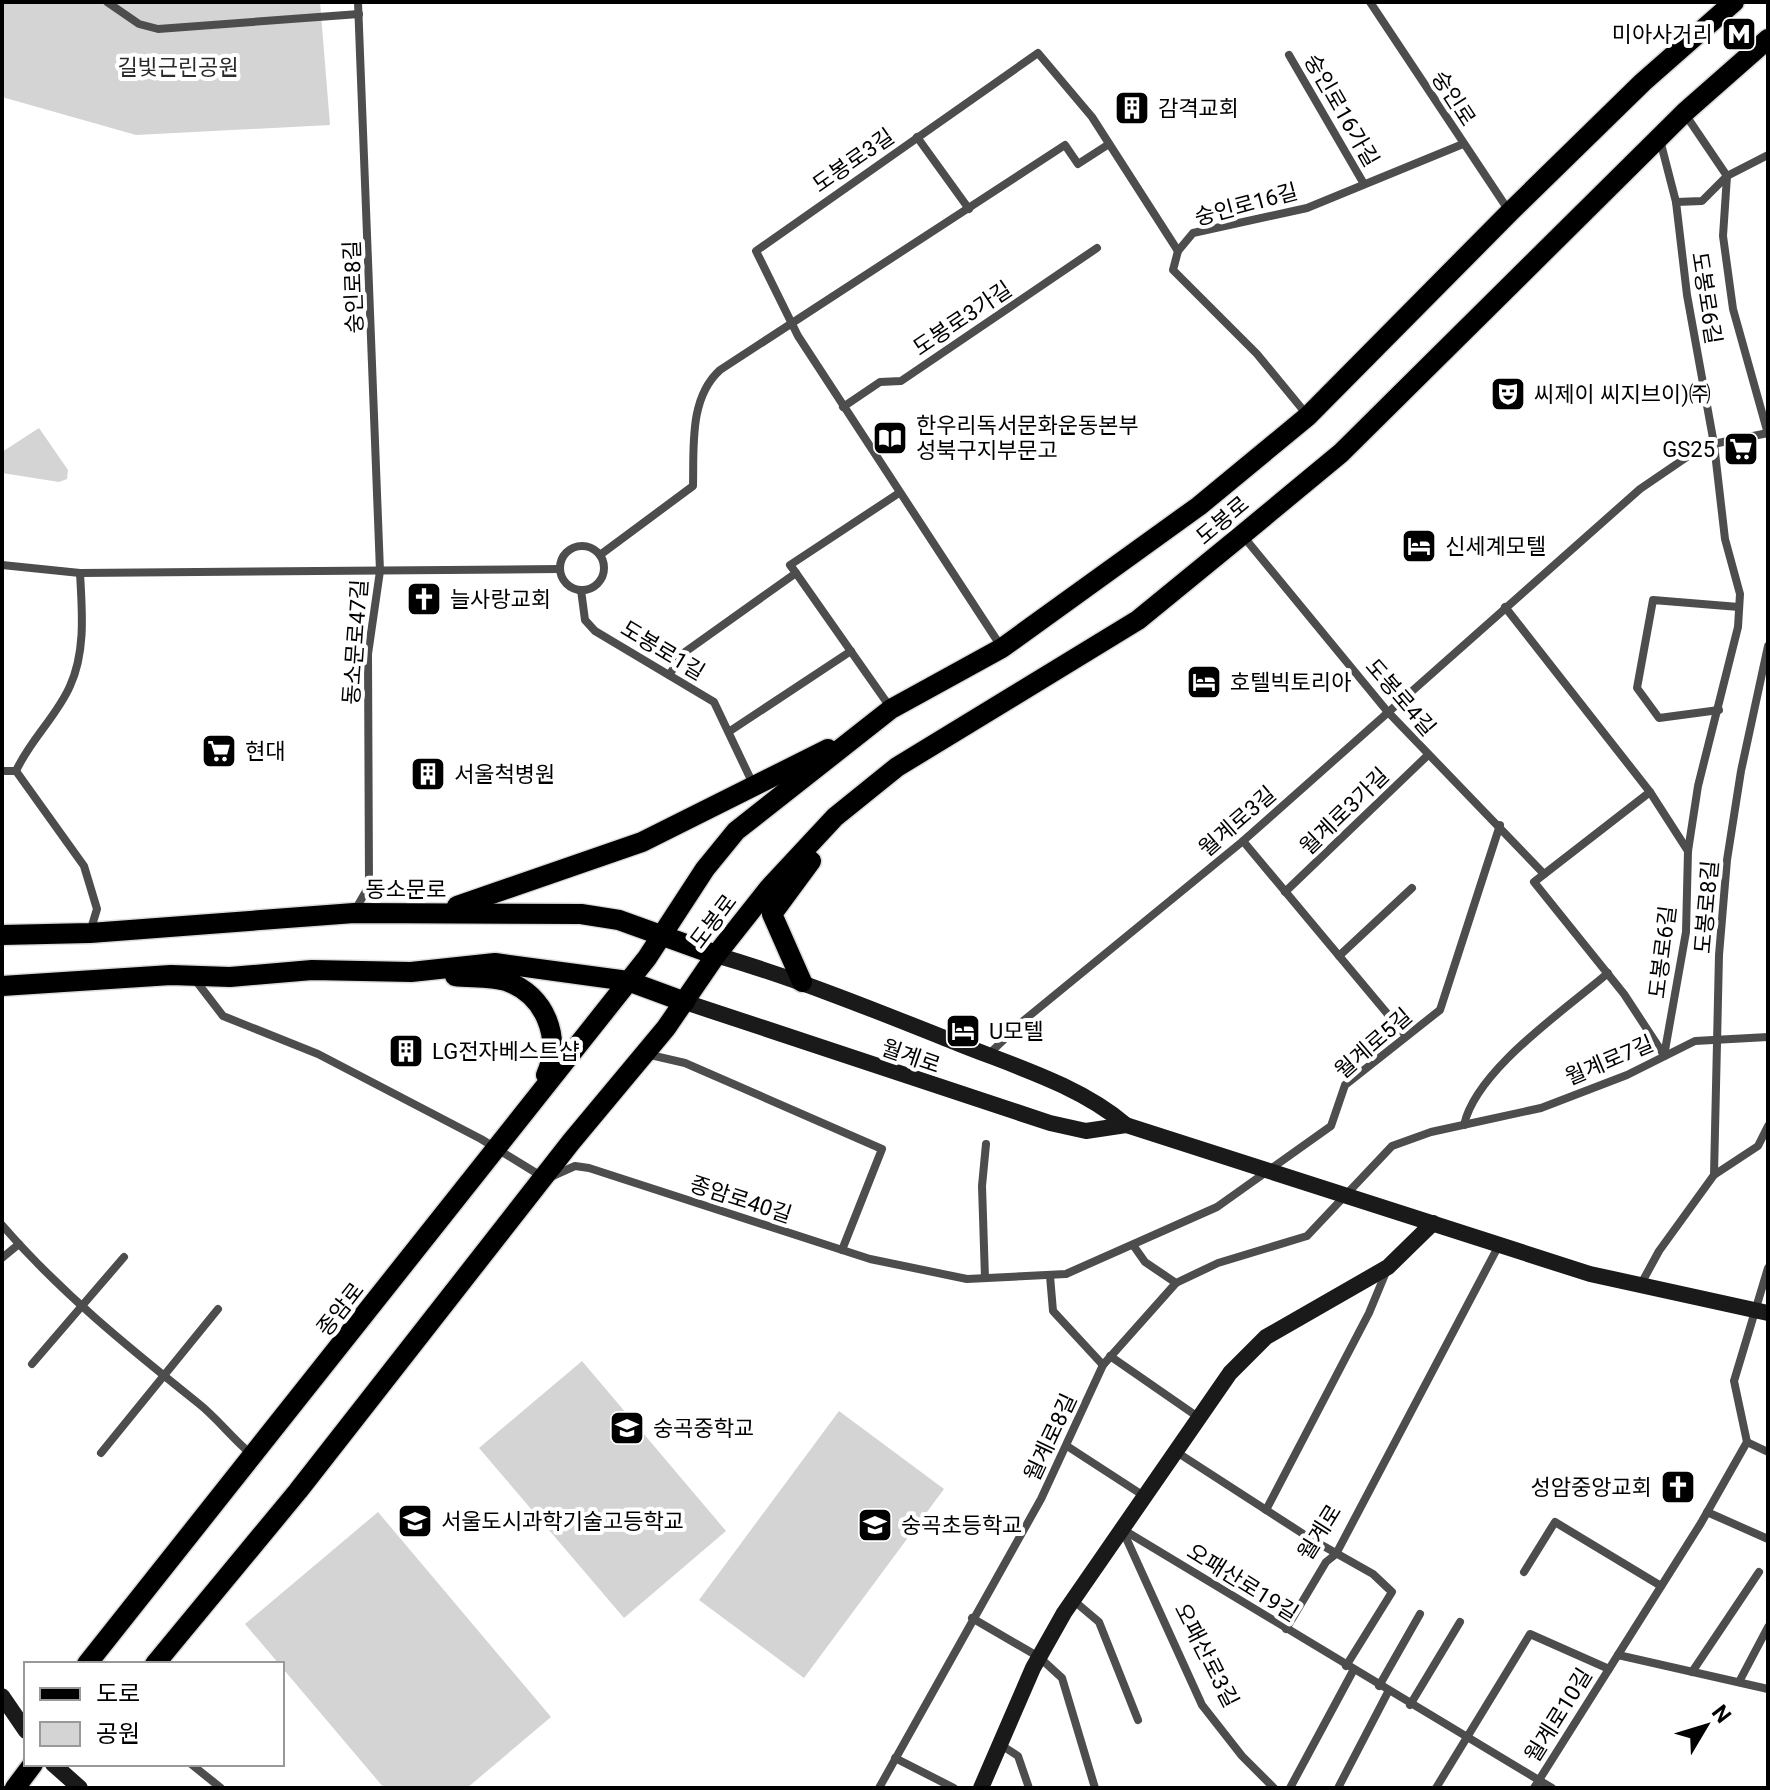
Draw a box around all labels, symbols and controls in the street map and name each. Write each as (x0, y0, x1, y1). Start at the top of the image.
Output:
metro station icon: 미아사거리 (1720, 15, 1758, 53)
place label: 미아사거리 (1612, 22, 1713, 47)
street label: 숭인로16가길 (1299, 49, 1384, 171)
park label: 길빛근린공원 (117, 55, 239, 80)
street label: 숭인로 (1427, 66, 1481, 131)
building icon: 감격교회 (1113, 89, 1151, 127)
place label: 감격교회 (1158, 96, 1239, 121)
street label: 도봉로3길 (808, 123, 899, 197)
street label: 숭인로16길 (1192, 179, 1300, 230)
street label: 숭인로8길 (339, 240, 368, 334)
street label: 도봉로6길 (1687, 250, 1726, 346)
street label: 도봉로3가길 (908, 276, 1016, 361)
theatre icon: 씨제이 씨지브이)㈜ (1489, 375, 1527, 413)
place label: 씨제이 씨지브이)㈜ (1534, 382, 1711, 408)
place label: 한우리독서문화운동본부 성북구지부문고 (916, 413, 1139, 463)
library icon: 한우리독서문화운동본부 성북구지부문고 (871, 419, 909, 457)
supermarket icon: GS25 (1722, 430, 1760, 468)
place label: GS25 (1662, 437, 1715, 462)
street label: 도봉로 (1191, 491, 1254, 549)
hotel icon: 신세계모텔 (1400, 527, 1438, 565)
place label: 신세계모텔 (1445, 534, 1546, 559)
street label: 동소문로47길 (339, 578, 372, 706)
church icon: 늘사랑교회 (405, 580, 443, 618)
place label: 늘사랑교회 (450, 587, 551, 612)
street label: 도봉로1길 (616, 616, 709, 685)
street label: 도봉로4길 (1361, 654, 1441, 741)
hotel icon: 호텔빅토리아 (1185, 663, 1223, 701)
place label: 호텔빅토리아 (1230, 670, 1351, 695)
supermarket icon: 현대 (200, 732, 238, 770)
place label: 현대 (245, 739, 285, 764)
building icon: 서울척병원 (409, 755, 447, 793)
place label: 서울척병원 (454, 762, 555, 787)
street label: 월계로3가길 (1295, 763, 1394, 860)
street label: 월계로3길 (1194, 781, 1281, 861)
street label: 도봉로8길 (1690, 859, 1723, 955)
street label: 동소문로 (366, 877, 446, 902)
street label: 도봉로 (685, 890, 742, 953)
street label: 도봉로6길 (1644, 904, 1681, 1000)
street label: 월계로5길 (1330, 1003, 1417, 1083)
hotel icon: U모텔 (944, 1012, 982, 1050)
place label: U모텔 (989, 1019, 1044, 1044)
street label: 월계로7길 (1561, 1031, 1657, 1090)
building icon: LG전자베스트샵 (387, 1032, 425, 1070)
street label: 월계로 (878, 1035, 944, 1078)
place label: LG전자베스트샵 (432, 1039, 580, 1064)
street label: 종암로40길 (687, 1171, 795, 1228)
street label: 종암로 (312, 1278, 369, 1341)
street label: 월계로8길 (1019, 1390, 1082, 1485)
school or university icon: 숭곡중학교 (608, 1409, 646, 1447)
place label: 숭곡중학교 (653, 1416, 754, 1441)
church icon: 성암중앙교회 (1659, 1468, 1697, 1506)
place label: 성암중앙교회 (1531, 1475, 1652, 1500)
street label: 월계로 (1293, 1500, 1346, 1565)
school or university icon: 서울도시과학기술고등학교 (396, 1502, 434, 1540)
school or university icon: 숭곡초등학교 (856, 1506, 894, 1544)
place label: 서울도시과학기술고등학교 (441, 1509, 684, 1534)
place label: 숭곡초등학교 (901, 1513, 1022, 1538)
street label: 오패산로19길 (1183, 1538, 1303, 1626)
street label: 오패산로3길 (1170, 1599, 1243, 1712)
legend (24, 1662, 284, 1766)
street label: 월계로10길 (1520, 1664, 1597, 1767)
text: 도로 (96, 1680, 140, 1708)
north arrow (1666, 1686, 1746, 1766)
text: N (1707, 1700, 1736, 1728)
text: 공원 (96, 1720, 140, 1748)

